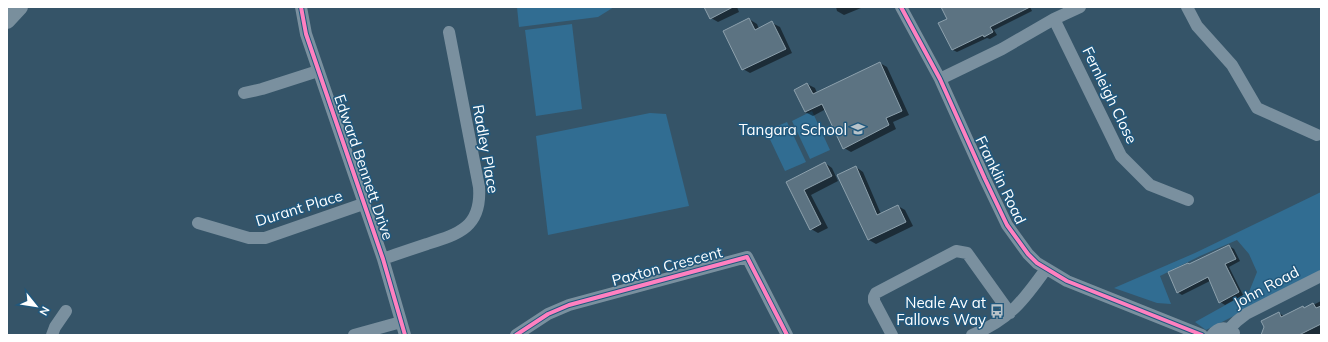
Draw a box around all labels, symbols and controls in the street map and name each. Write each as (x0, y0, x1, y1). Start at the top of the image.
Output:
street label: Fernleigh Close (1078, 43, 1142, 147)
street label: Edward Bennett Drive (330, 92, 398, 242)
street label: Radley Place (469, 103, 503, 195)
place label: Tangara School (739, 120, 847, 139)
school or university icon: Tangara School (850, 121, 866, 137)
street label: Franklin Road (971, 133, 1031, 227)
street label: Durant Place (253, 186, 345, 230)
street label: Paxton Crescent (610, 242, 724, 290)
street label: John Road (1230, 262, 1302, 312)
north arrow (16, 286, 56, 326)
place label: Neale Av at Fallows Way (896, 293, 986, 329)
bus stop icon: Neale Av at Fallows Way (989, 303, 1005, 319)
text: N (37, 304, 53, 318)

